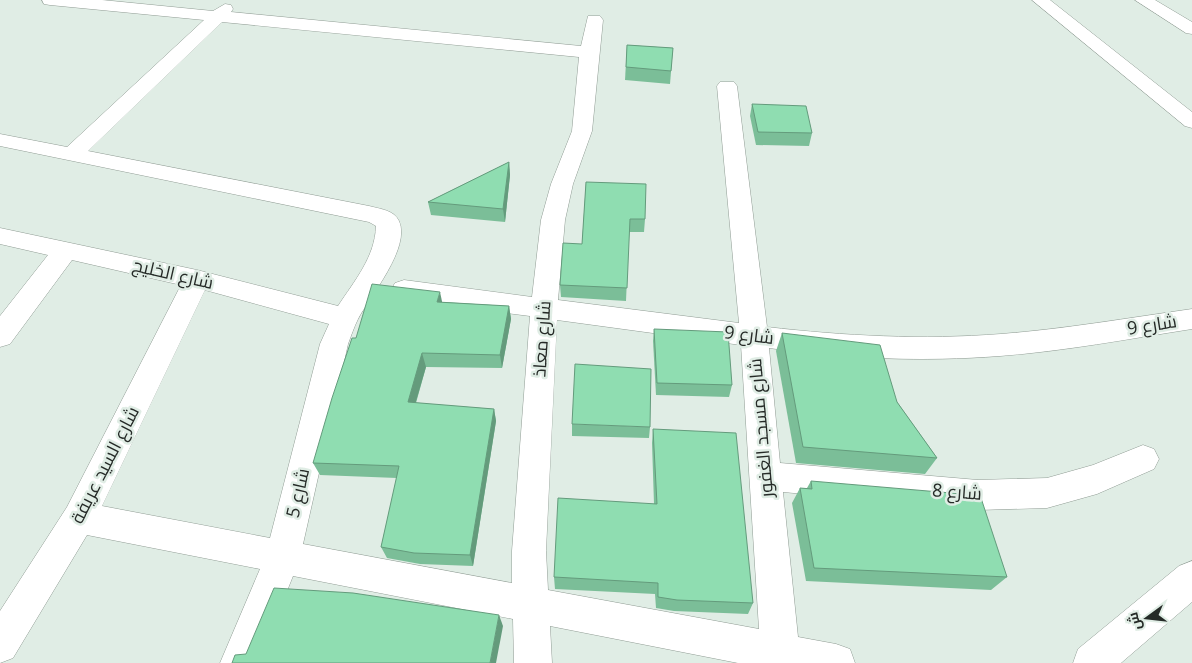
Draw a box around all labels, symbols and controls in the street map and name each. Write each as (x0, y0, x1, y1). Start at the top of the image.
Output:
street label: شارع الخليج (130, 252, 216, 295)
street label: شارع معاذ (526, 300, 557, 378)
street label: شارع 9 (1125, 308, 1178, 341)
street label: شارع 9 (723, 319, 775, 350)
street label: شارع مسجد الغفور (742, 357, 779, 500)
street label: شارع السيد عريفة (64, 402, 145, 528)
street label: شارع 5 (280, 466, 315, 520)
street label: شارع 8 (931, 477, 983, 506)
north arrow (1122, 593, 1172, 643)
text: ش (1122, 610, 1145, 633)

